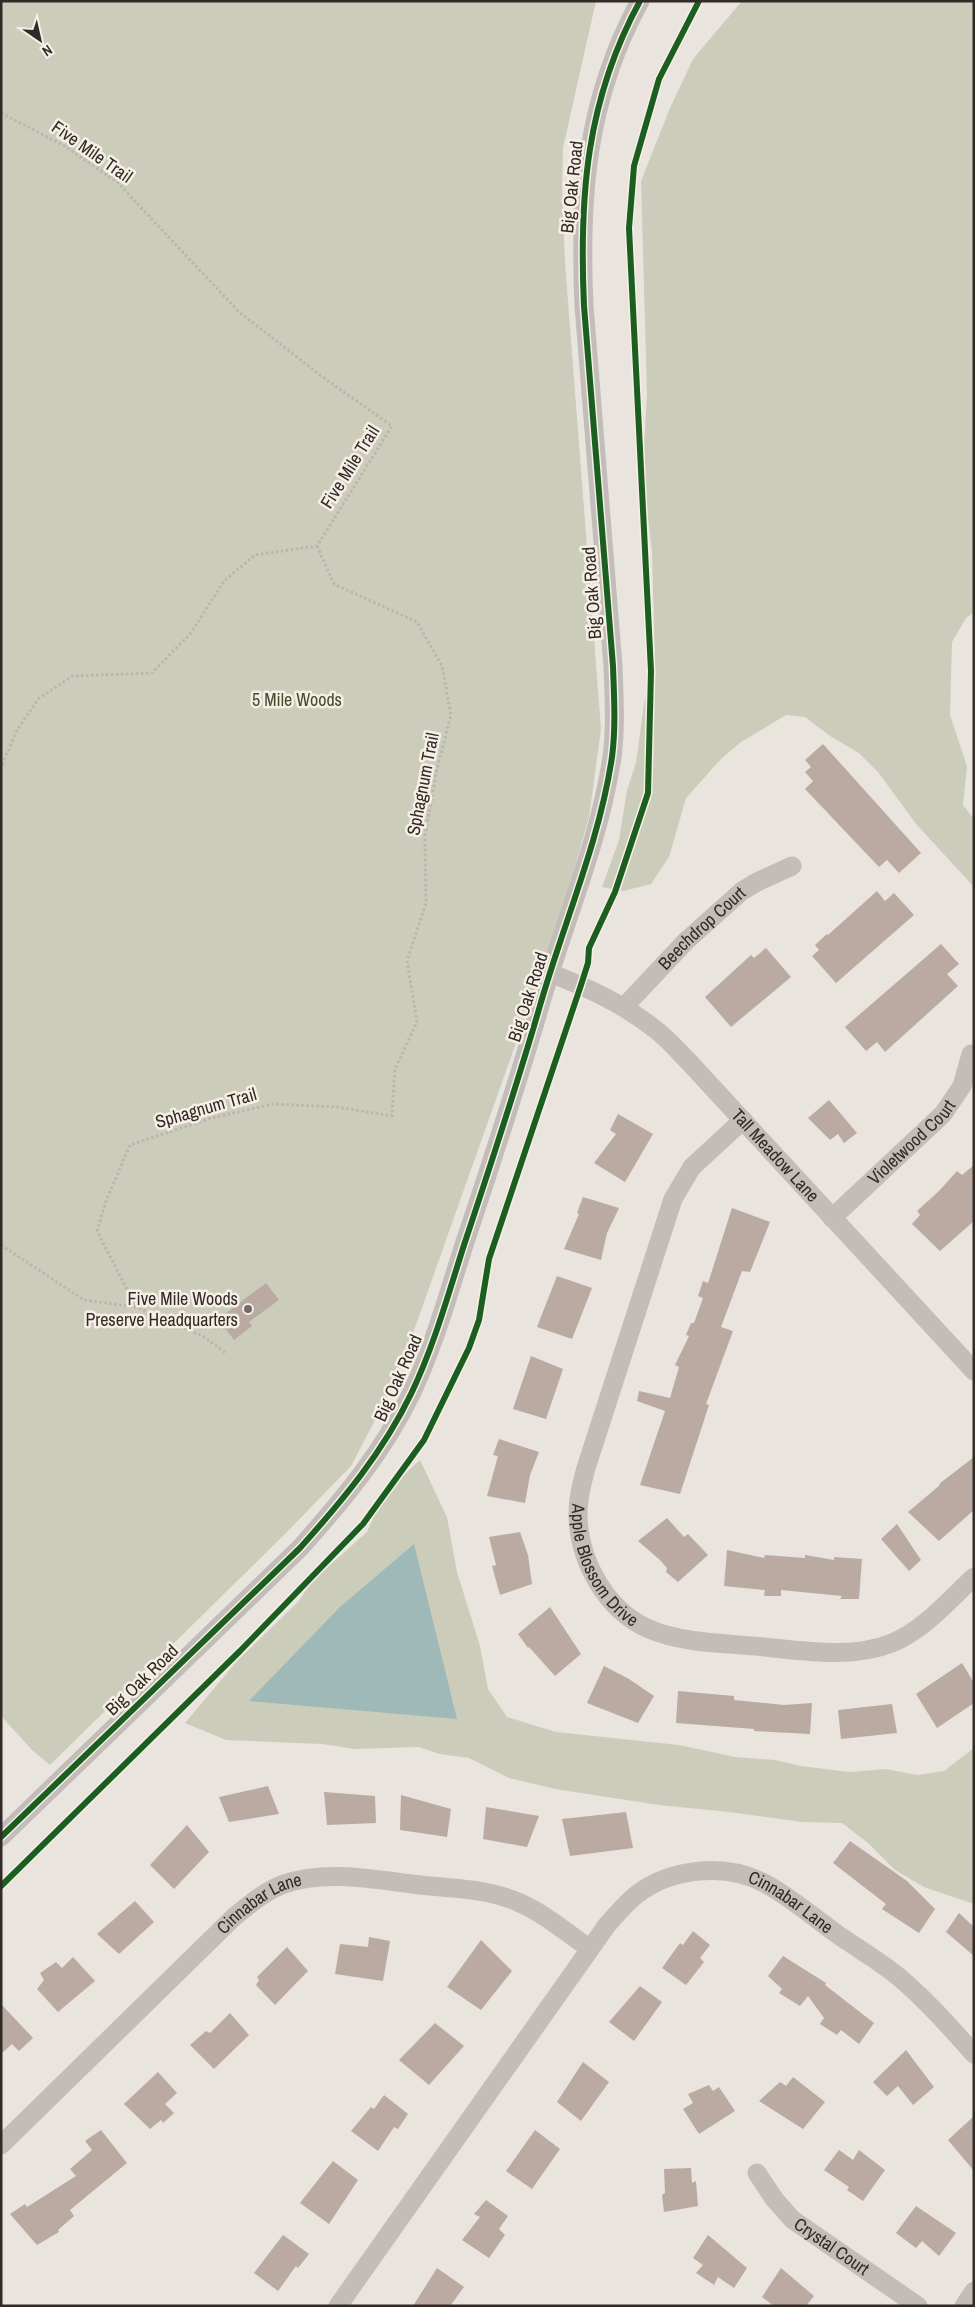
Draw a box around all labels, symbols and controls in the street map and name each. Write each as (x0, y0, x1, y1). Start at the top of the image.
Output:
north arrow (15, 15, 65, 65)
text: N (39, 41, 56, 61)
street label: Five Mile Trail (47, 115, 138, 189)
street label: Big Oak Road (554, 140, 589, 234)
street label: Five Mile Trail (314, 420, 385, 513)
street label: Big Oak Road (576, 546, 607, 640)
park label: 5 Mile Woods (252, 687, 342, 712)
street label: Sphagnum Trail (400, 730, 445, 837)
street label: Beechdrop Court (652, 880, 751, 975)
street label: Big Oak Road (501, 949, 554, 1045)
street label: Sphagnum Trail (152, 1081, 259, 1134)
street label: Violetwood Court (862, 1095, 961, 1190)
street label: Tall Meadow Lane (726, 1103, 825, 1207)
place label: Five Mile Woods Preserve Headquarters (85, 1286, 238, 1332)
marker: Five Mile Woods Preserve Headquarters (242, 1303, 254, 1315)
street label: Big Oak Road (367, 1330, 428, 1425)
street label: Apple Blossom Drive (566, 1502, 643, 1632)
street label: Big Oak Road (100, 1638, 184, 1721)
street label: Cinnabar Lane (745, 1864, 839, 1939)
street label: Cinnabar Lane (211, 1867, 304, 1939)
street label: Crystal Court (789, 2211, 874, 2281)

